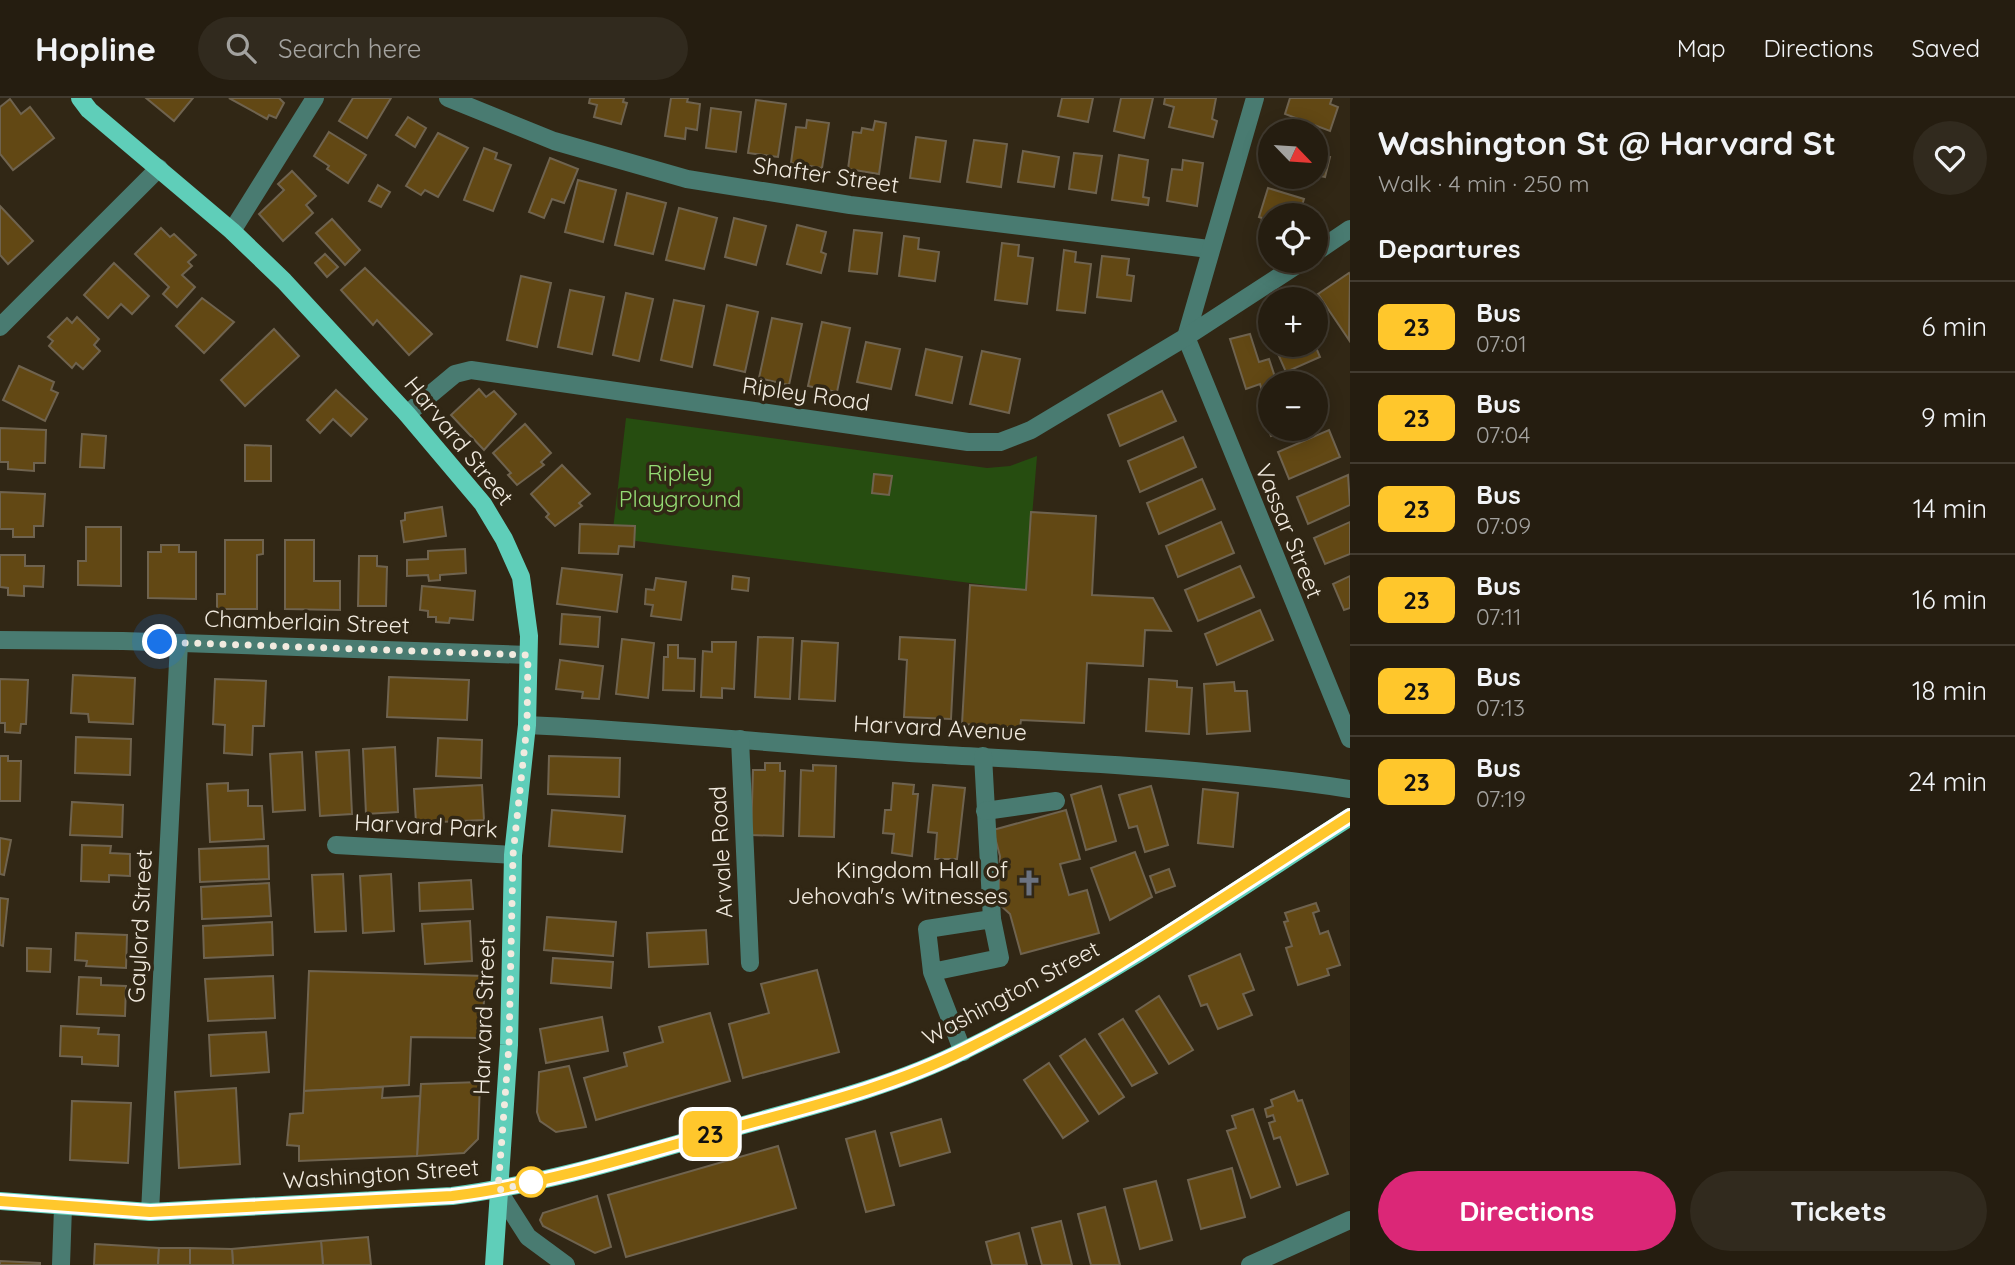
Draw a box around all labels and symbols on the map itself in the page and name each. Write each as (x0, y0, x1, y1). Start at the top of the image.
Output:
north arrow (1258, 119, 1328, 189)
street label: Shafter Street (751, 150, 901, 199)
street label: Harvard Street (398, 370, 520, 511)
street label: Ripley Road (740, 370, 872, 417)
park label: Ripley Playground (619, 458, 741, 513)
street label: Vassar Street (1249, 459, 1330, 603)
street label: Chamberlain Street (204, 603, 410, 640)
your location (142, 624, 177, 659)
street label: Harvard Avenue (852, 708, 1028, 747)
street label: Arvale Road (703, 785, 738, 919)
street label: Harvard Park (353, 807, 499, 844)
street label: Gaylord Street (121, 848, 158, 1003)
place label: Kingdom Hall of Jehovah's Witnesses (788, 855, 1008, 910)
church icon: Kingdom Hall of Jehovah's Witnesses (1014, 868, 1044, 898)
street label: Washington Street (917, 934, 1104, 1051)
street label: Harvard Street (466, 936, 501, 1095)
line badge: 23 (678, 1111, 742, 1157)
street label: Washington Street (282, 1152, 480, 1195)
unlabelled marker (516, 1167, 546, 1197)

